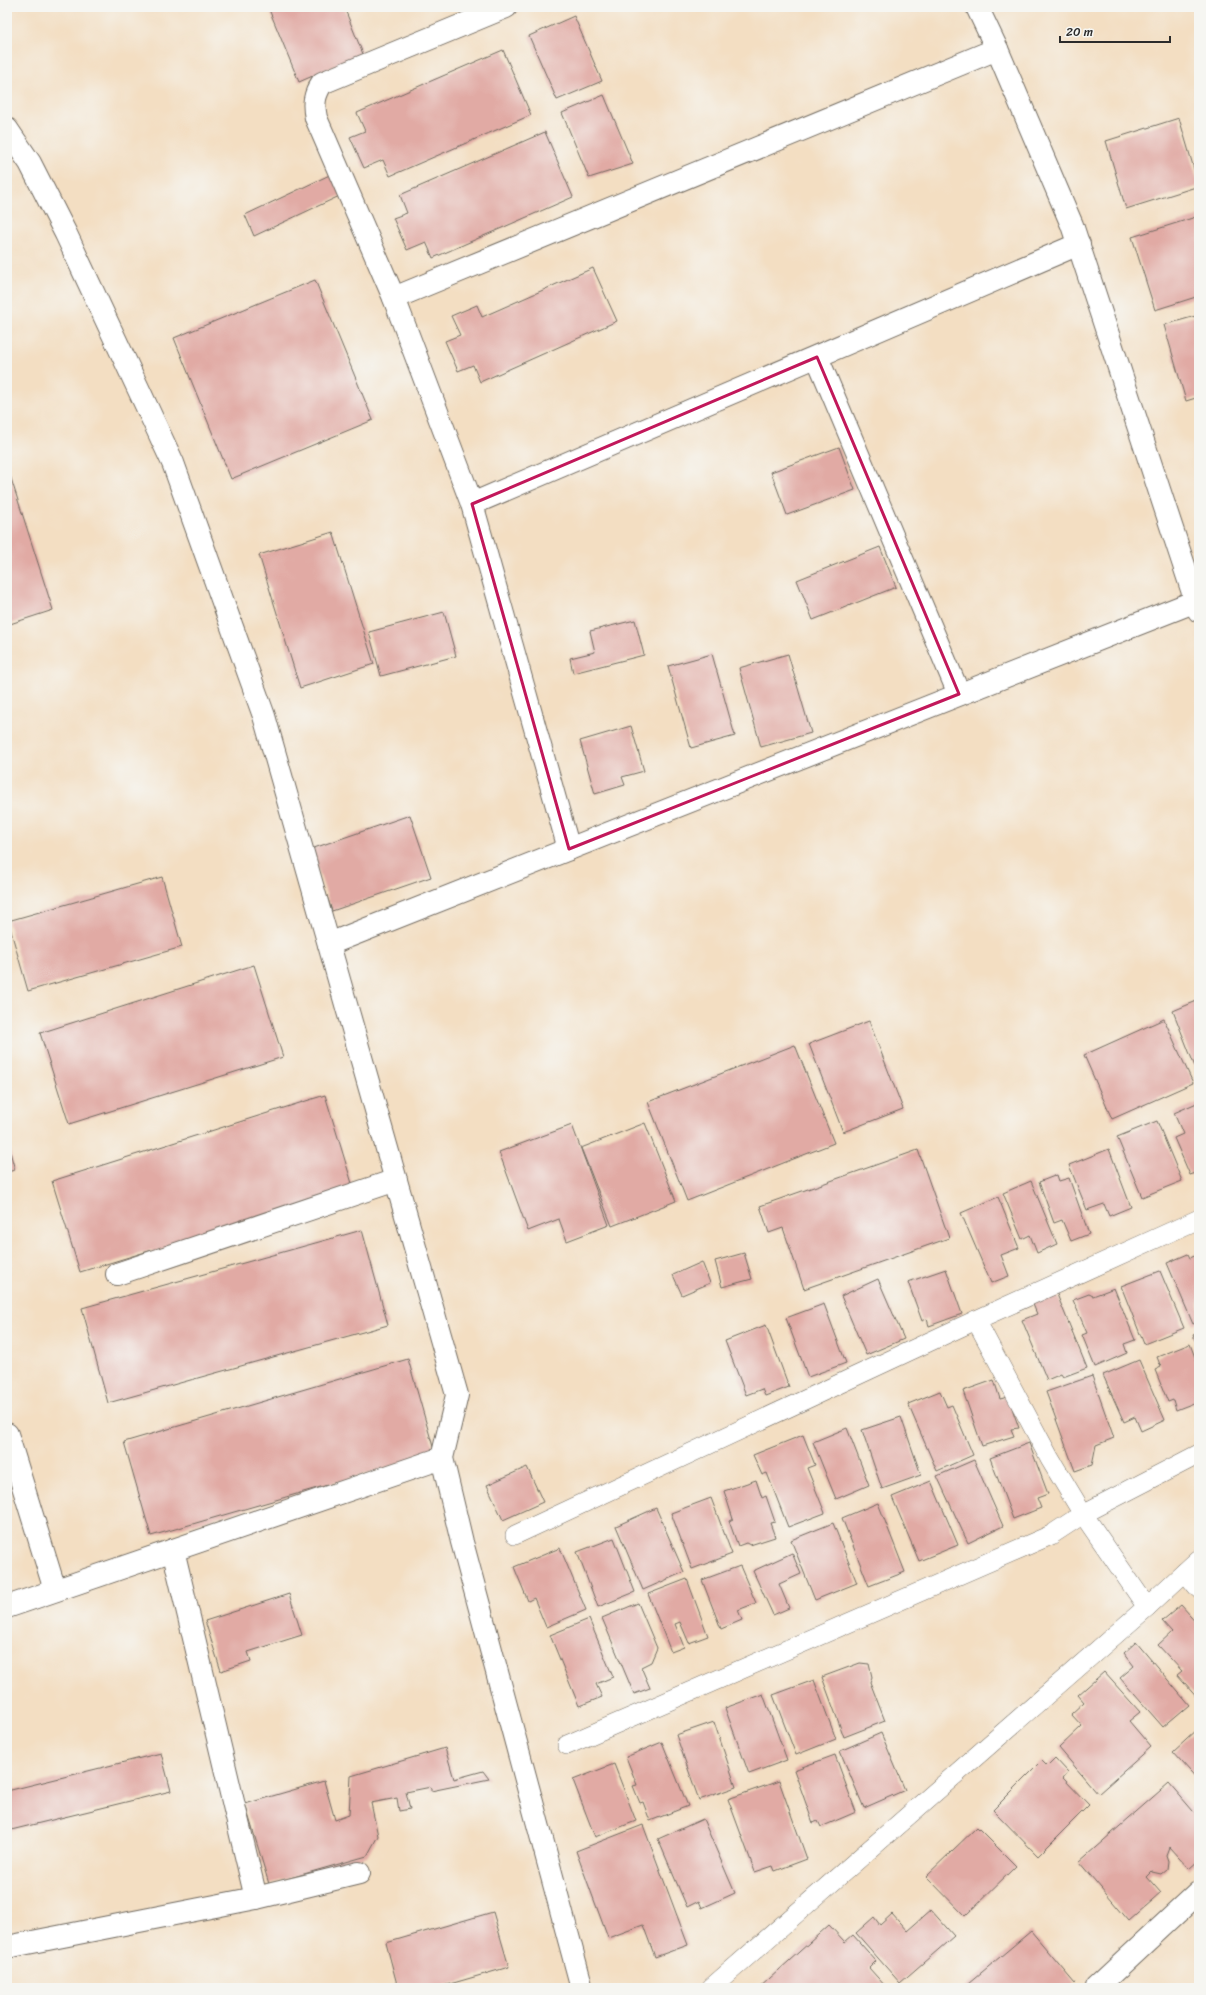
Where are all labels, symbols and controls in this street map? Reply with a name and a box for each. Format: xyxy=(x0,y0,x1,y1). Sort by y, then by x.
scale bar xyxy=(1060,18,1170,44)
text: 20 m xyxy=(1066,21,1093,43)

